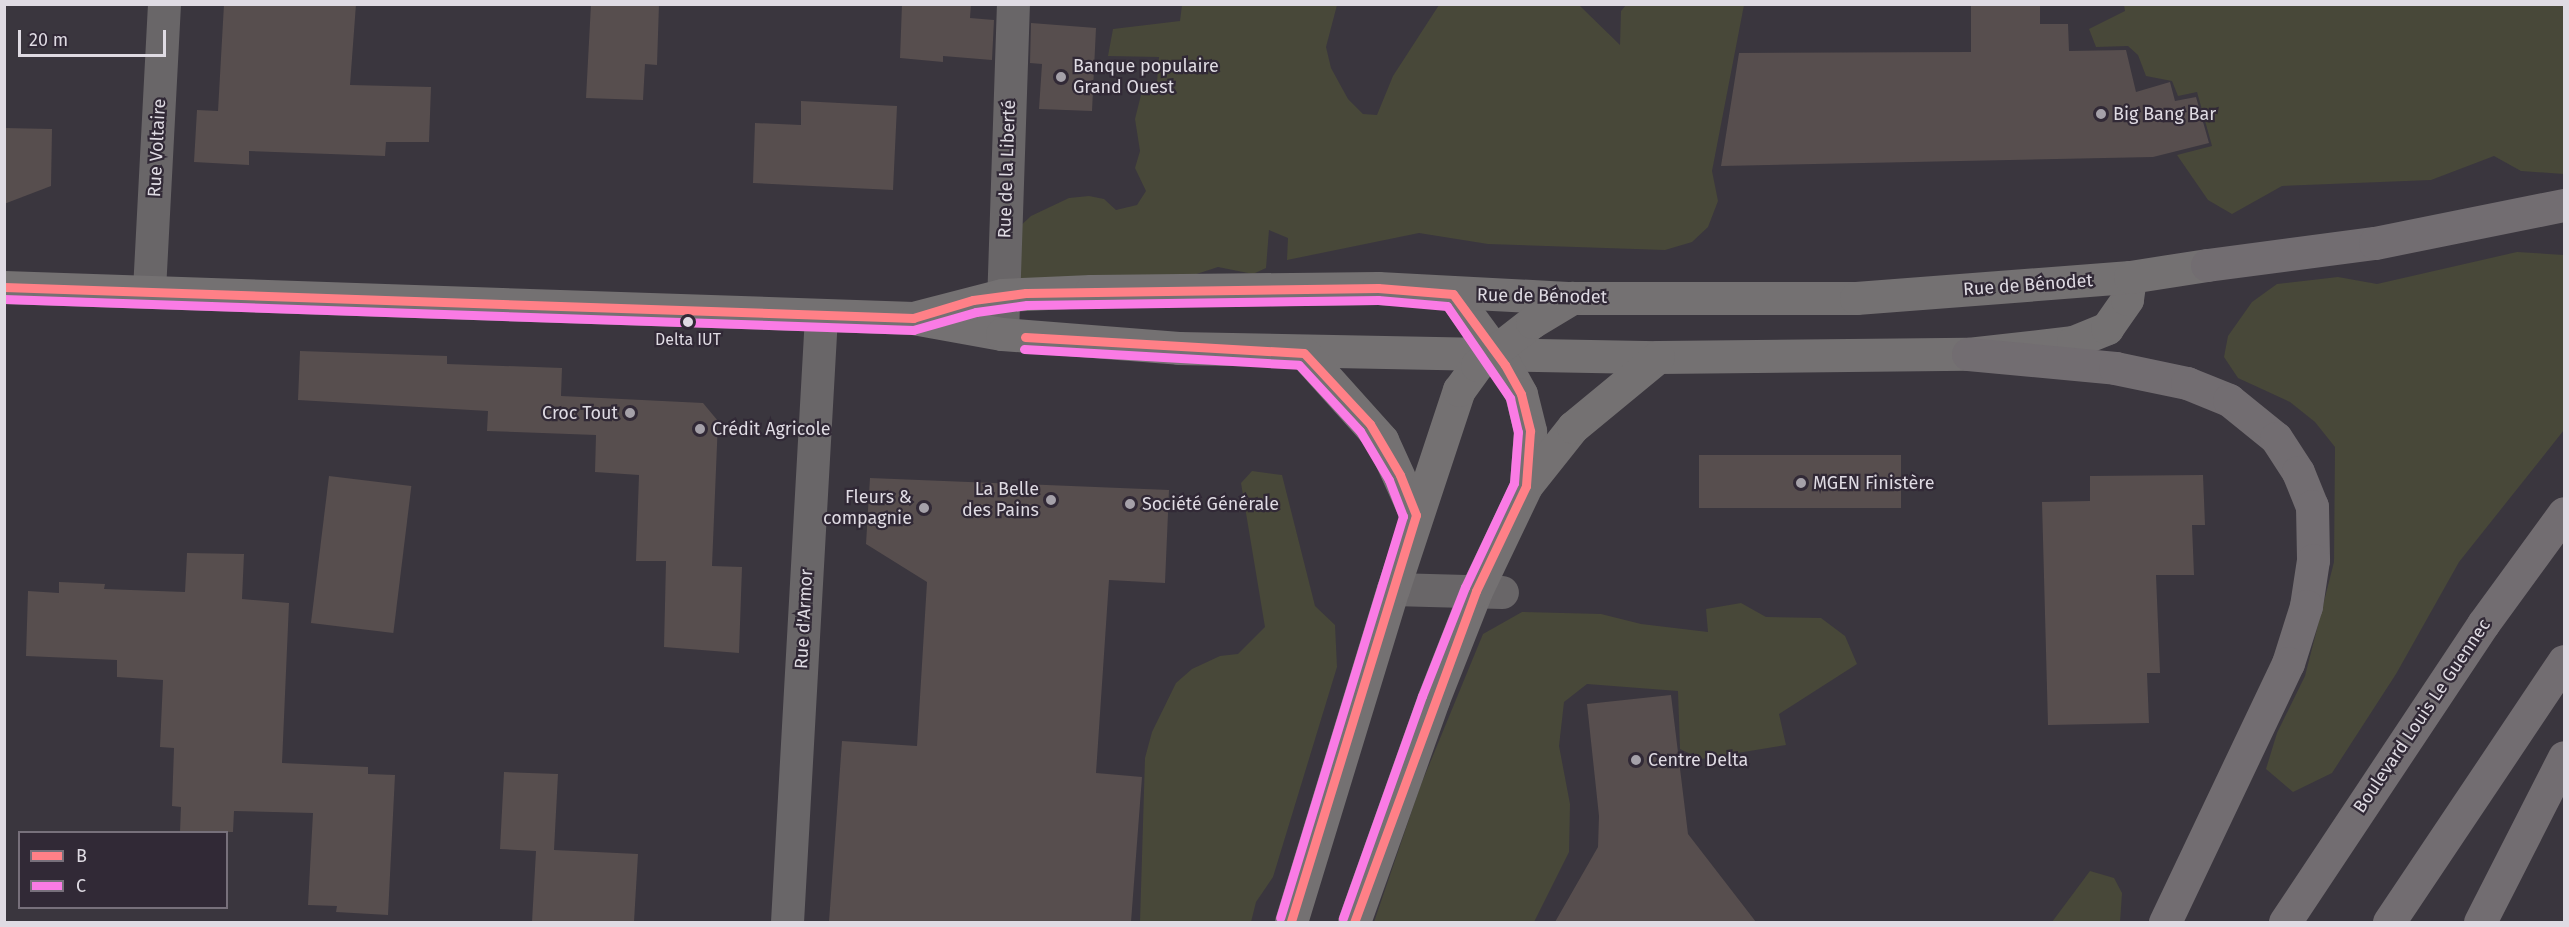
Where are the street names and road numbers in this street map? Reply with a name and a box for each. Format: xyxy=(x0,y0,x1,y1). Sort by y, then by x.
street label: Rue Voltaire xyxy=(144,98,170,198)
street label: Rue de la Liberté xyxy=(994,99,1020,239)
street label: Rue de Bénodet xyxy=(1962,270,2094,300)
street label: Rue de Bénodet xyxy=(1477,284,1607,308)
street label: Rue d'Armor xyxy=(791,568,817,670)
street label: Boulevard Louis Le Guennec xyxy=(2349,615,2495,817)

